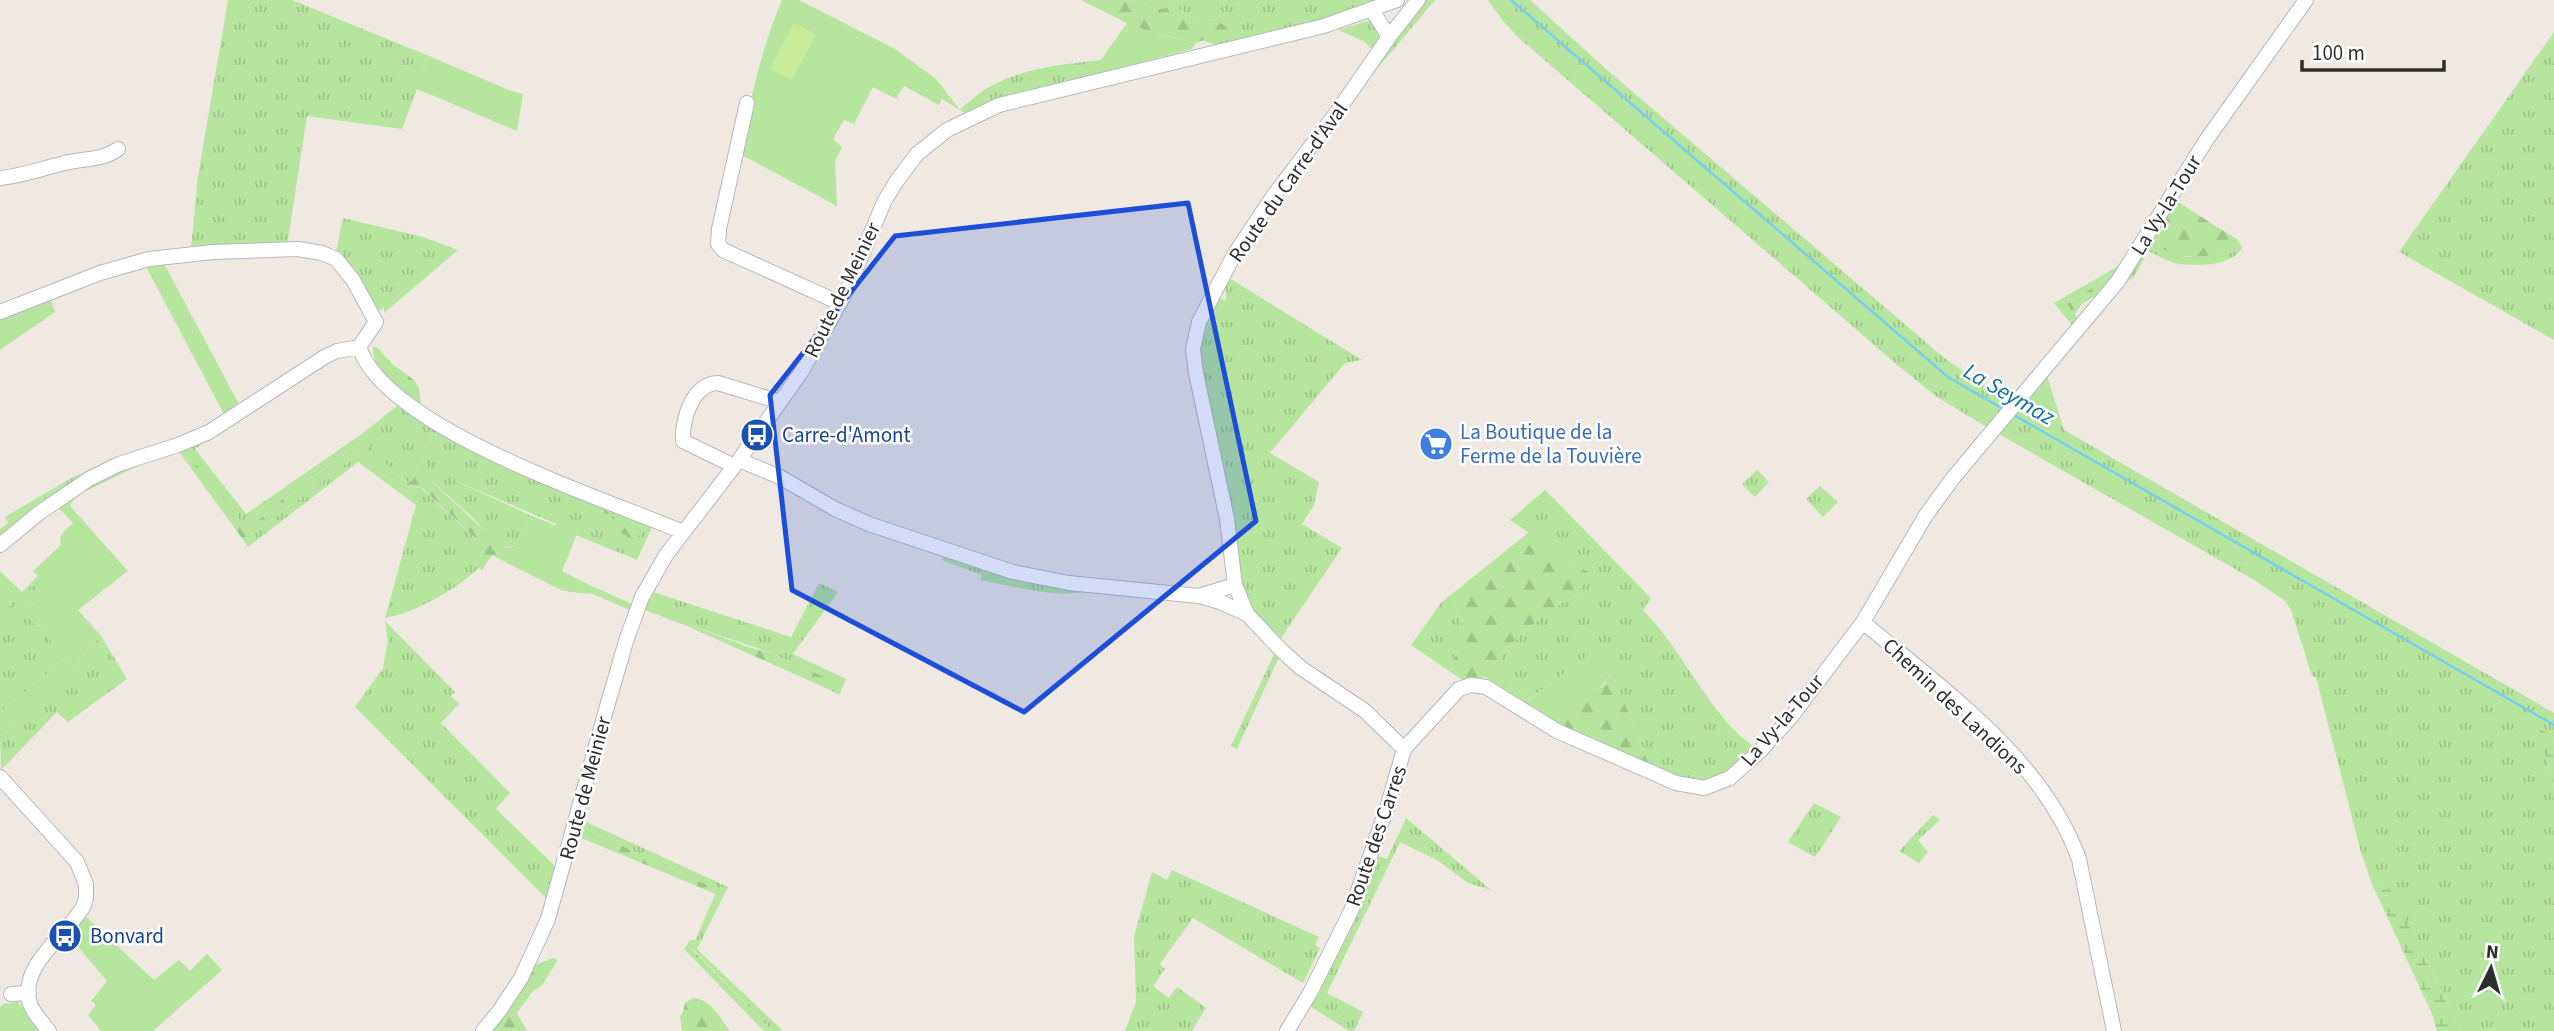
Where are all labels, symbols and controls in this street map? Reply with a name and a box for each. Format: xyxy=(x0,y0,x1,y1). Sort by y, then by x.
scale bar xyxy=(2302,28,2444,72)
text: 100 m xyxy=(2312,38,2365,68)
street label: Route du Carre-d'Aval xyxy=(1221,96,1355,268)
street label: La Vy-la-Tour xyxy=(2123,148,2209,261)
street label: Route de Meinier xyxy=(796,217,888,363)
water label: La Seymaz xyxy=(1957,355,2061,434)
bus stop icon: Carre-d'Amont xyxy=(738,416,776,454)
place label: La Boutique de la Ferme de la Touvière xyxy=(1460,417,1642,471)
place label: Carre-d'Amont xyxy=(782,420,911,450)
supermarket icon: La Boutique de la Ferme de la Touvière xyxy=(1417,425,1455,463)
street label: Chemin des Landions xyxy=(1876,631,2034,781)
street label: La Vy-la-Tour xyxy=(1733,667,1831,773)
street label: Route de Meinier xyxy=(551,712,619,863)
street label: Route des Carres xyxy=(1338,761,1414,910)
bus stop icon: Bonvard xyxy=(46,917,84,955)
place label: Bonvard xyxy=(90,921,164,951)
north arrow xyxy=(2456,933,2526,1003)
text: N xyxy=(2485,939,2500,967)

